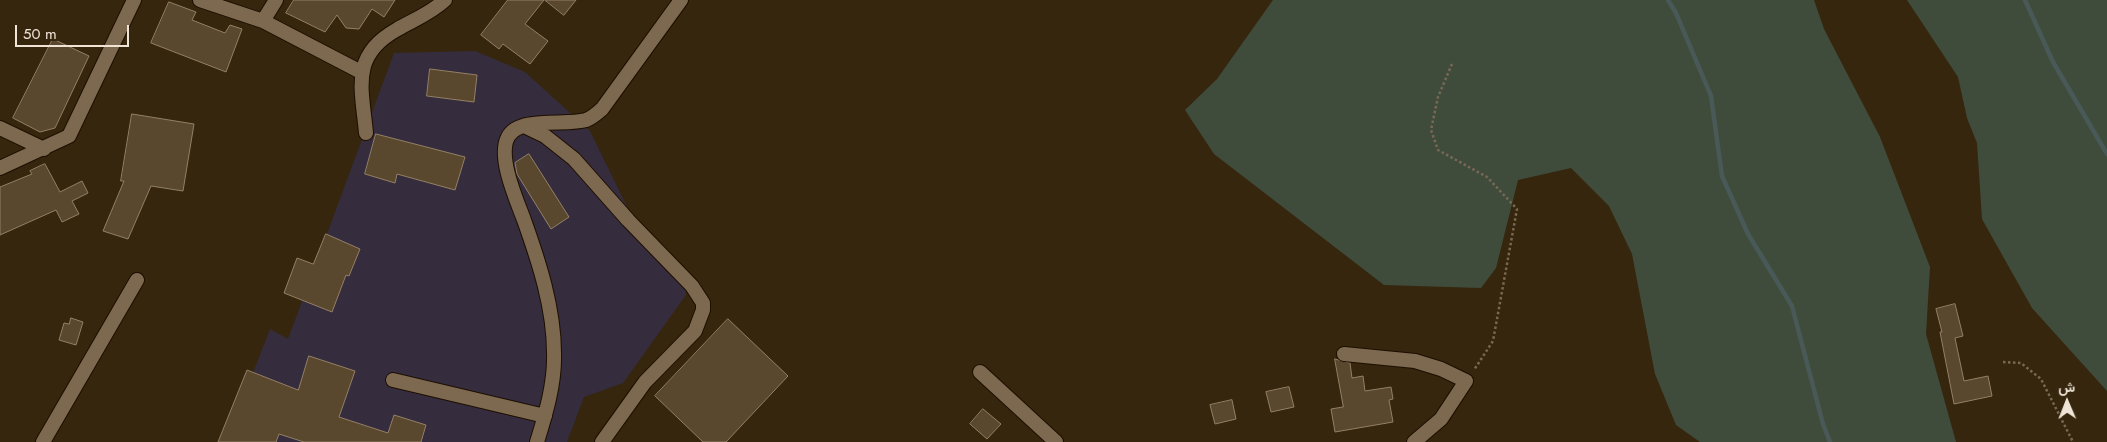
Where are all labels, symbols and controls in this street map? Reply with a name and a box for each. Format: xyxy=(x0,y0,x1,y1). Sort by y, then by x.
scale bar xyxy=(18,15,131,47)
text: 50 m xyxy=(23,23,57,45)
north arrow xyxy=(2042,377,2092,427)
text: ش xyxy=(2058,377,2075,397)

